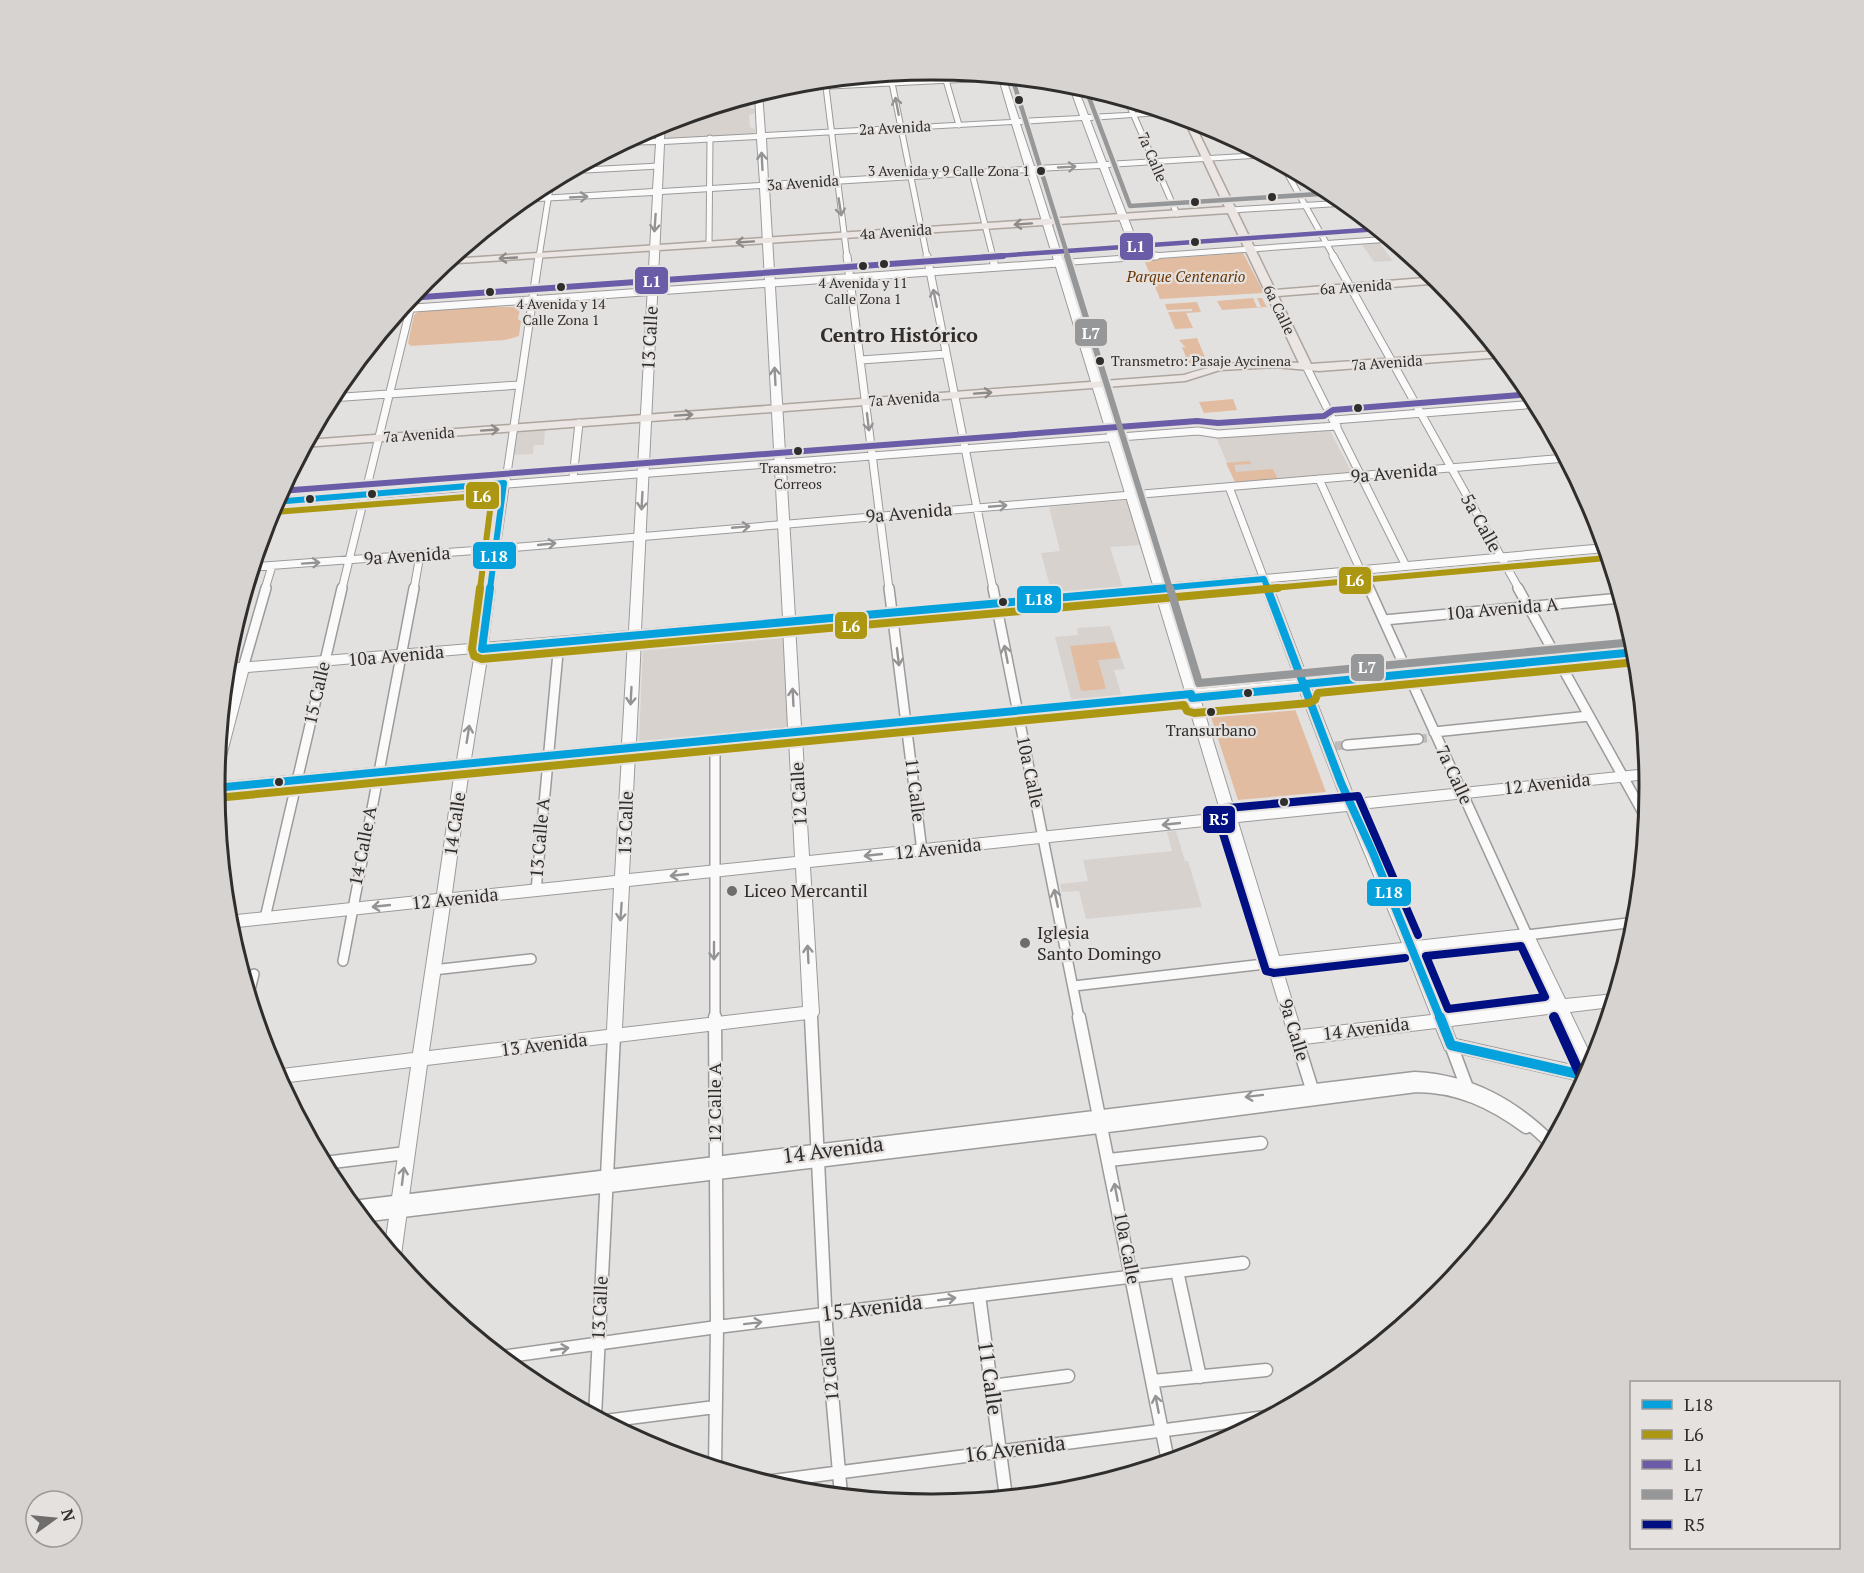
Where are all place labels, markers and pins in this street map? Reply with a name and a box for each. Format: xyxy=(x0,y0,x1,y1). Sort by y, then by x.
unlabelled marker xyxy=(1013,94,1025,106)
place label: 3 Avenida y 9 Calle Zona 1 xyxy=(868,161,1030,180)
marker: 3 Avenida y 9 Calle Zona 1 xyxy=(1035,165,1047,177)
unlabelled marker xyxy=(1266,191,1278,203)
unlabelled marker xyxy=(1189,196,1201,208)
unlabelled marker xyxy=(1189,236,1201,248)
unlabelled marker xyxy=(878,258,890,270)
marker: 4 Avenida y 11 Calle Zona 1 xyxy=(857,260,869,272)
place label: 4 Avenida y 11 Calle Zona 1 xyxy=(818,273,908,308)
marker: 4 Avenida y 14 Calle Zona 1 xyxy=(555,281,567,293)
unlabelled marker xyxy=(484,286,496,298)
place label: 4 Avenida y 14 Calle Zona 1 xyxy=(516,294,606,329)
place label: Transmetro: Pasaje Aycinena xyxy=(1111,351,1291,370)
marker: Transmetro: Pasaje Aycinena xyxy=(1094,355,1106,367)
unlabelled marker xyxy=(1352,402,1364,414)
marker: Transmetro: Correos xyxy=(792,445,804,457)
place label: Transmetro: Correos xyxy=(759,458,837,493)
unlabelled marker xyxy=(366,488,378,500)
unlabelled marker xyxy=(304,493,316,505)
unlabelled marker xyxy=(997,596,1009,608)
unlabelled marker xyxy=(1242,687,1254,699)
marker: Transurbano xyxy=(1205,706,1217,718)
place label: Transurbano xyxy=(1166,719,1256,741)
unlabelled marker xyxy=(273,776,285,788)
unlabelled marker xyxy=(1278,796,1290,808)
place label: Liceo Mercantil xyxy=(744,878,868,902)
marker: Liceo Mercantil xyxy=(725,884,739,898)
place label: Iglesia Santo Domingo xyxy=(1037,920,1161,965)
marker: Iglesia Santo Domingo xyxy=(1018,936,1032,950)

